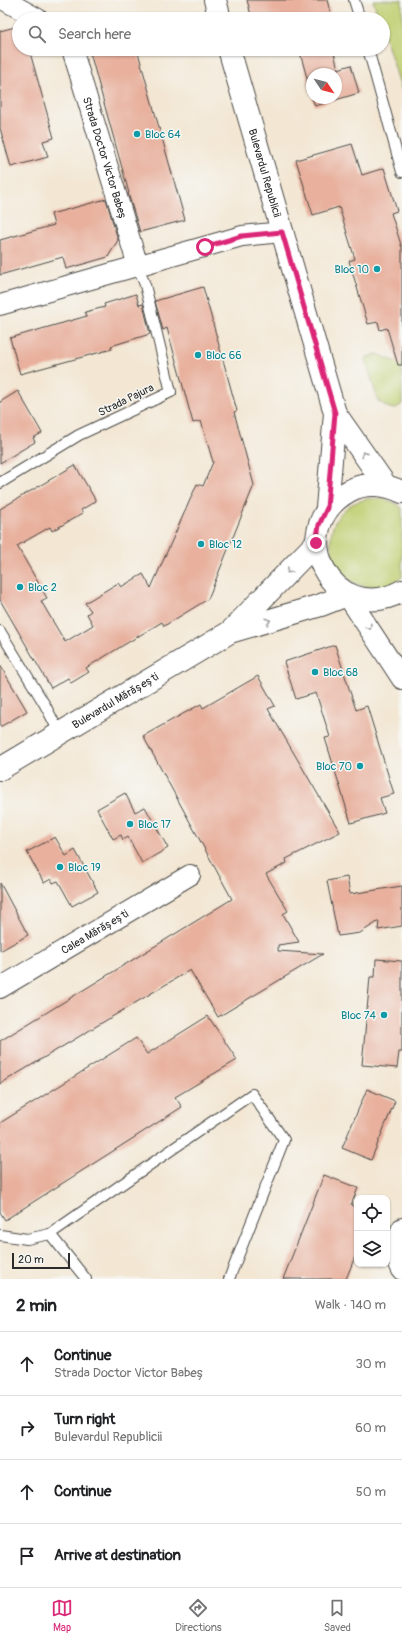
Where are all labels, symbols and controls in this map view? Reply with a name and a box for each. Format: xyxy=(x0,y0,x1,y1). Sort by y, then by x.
search box xyxy=(12,12,390,56)
icon: search xyxy=(26,23,48,45)
text: Search here xyxy=(58,25,131,44)
north arrow xyxy=(306,68,342,104)
street label: Strada Doctor Victor Babeș xyxy=(80,95,130,221)
street label: Bulevardul Republicii xyxy=(246,127,284,219)
place label: Bloc 64 xyxy=(145,128,181,141)
marker: Bloc 64 xyxy=(132,129,142,139)
route start xyxy=(196,238,214,256)
place label: Bloc 10 xyxy=(334,263,369,276)
marker: Bloc 10 xyxy=(372,264,382,274)
place label: Bloc 66 xyxy=(206,349,242,362)
marker: Bloc 66 xyxy=(193,350,203,360)
street label: Strada Pajura xyxy=(96,381,156,419)
one-way arrow xyxy=(361,451,369,458)
route end xyxy=(307,534,325,552)
place label: Bloc 12 xyxy=(209,538,242,551)
marker: Bloc 12 xyxy=(196,539,206,549)
one-way arrow xyxy=(286,566,294,574)
place label: Bloc 2 xyxy=(28,581,57,594)
marker: Bloc 2 xyxy=(15,582,25,592)
one-way arrow xyxy=(264,617,271,626)
one-way arrow xyxy=(364,623,371,630)
place label: Bloc 68 xyxy=(323,666,358,679)
marker: Bloc 68 xyxy=(310,667,320,677)
street label: Bulevardul Mărășești xyxy=(70,670,161,731)
place label: Bloc 70 xyxy=(316,760,352,773)
marker: Bloc 70 xyxy=(355,761,365,771)
place label: Bloc 17 xyxy=(138,818,171,831)
marker: Bloc 17 xyxy=(125,819,135,829)
place label: Bloc 19 xyxy=(68,861,101,874)
marker: Bloc 19 xyxy=(55,862,65,872)
street label: Calea Mărășești xyxy=(59,907,130,957)
place label: Bloc 74 xyxy=(341,1009,377,1022)
marker: Bloc 74 xyxy=(379,1010,389,1020)
map controls xyxy=(354,1195,390,1267)
button: locate xyxy=(354,1195,390,1231)
button: layers xyxy=(354,1231,390,1267)
scale bar xyxy=(12,1251,70,1270)
text: 20 m xyxy=(18,1253,44,1266)
text: 2 min xyxy=(16,1295,57,1316)
text: Walk · 140 m xyxy=(315,1297,386,1313)
text: Continue xyxy=(54,1346,112,1365)
icon: ahead xyxy=(16,1353,38,1375)
text: 30 m xyxy=(356,1356,386,1372)
text: Strada Doctor Victor Babeș xyxy=(54,1365,205,1381)
text: Turn right xyxy=(54,1410,115,1429)
icon: right xyxy=(16,1417,38,1439)
text: 60 m xyxy=(355,1420,386,1436)
text: Bulevardul Republicii xyxy=(54,1429,162,1445)
icon: ahead xyxy=(16,1481,38,1503)
text: Continue xyxy=(54,1482,112,1501)
text: 50 m xyxy=(356,1484,386,1500)
icon: arrive xyxy=(16,1545,38,1567)
text: Arrive at destination xyxy=(54,1546,181,1565)
tab: Map xyxy=(51,1597,73,1634)
tab: Directions xyxy=(175,1597,222,1634)
tab: Saved xyxy=(324,1597,351,1634)

